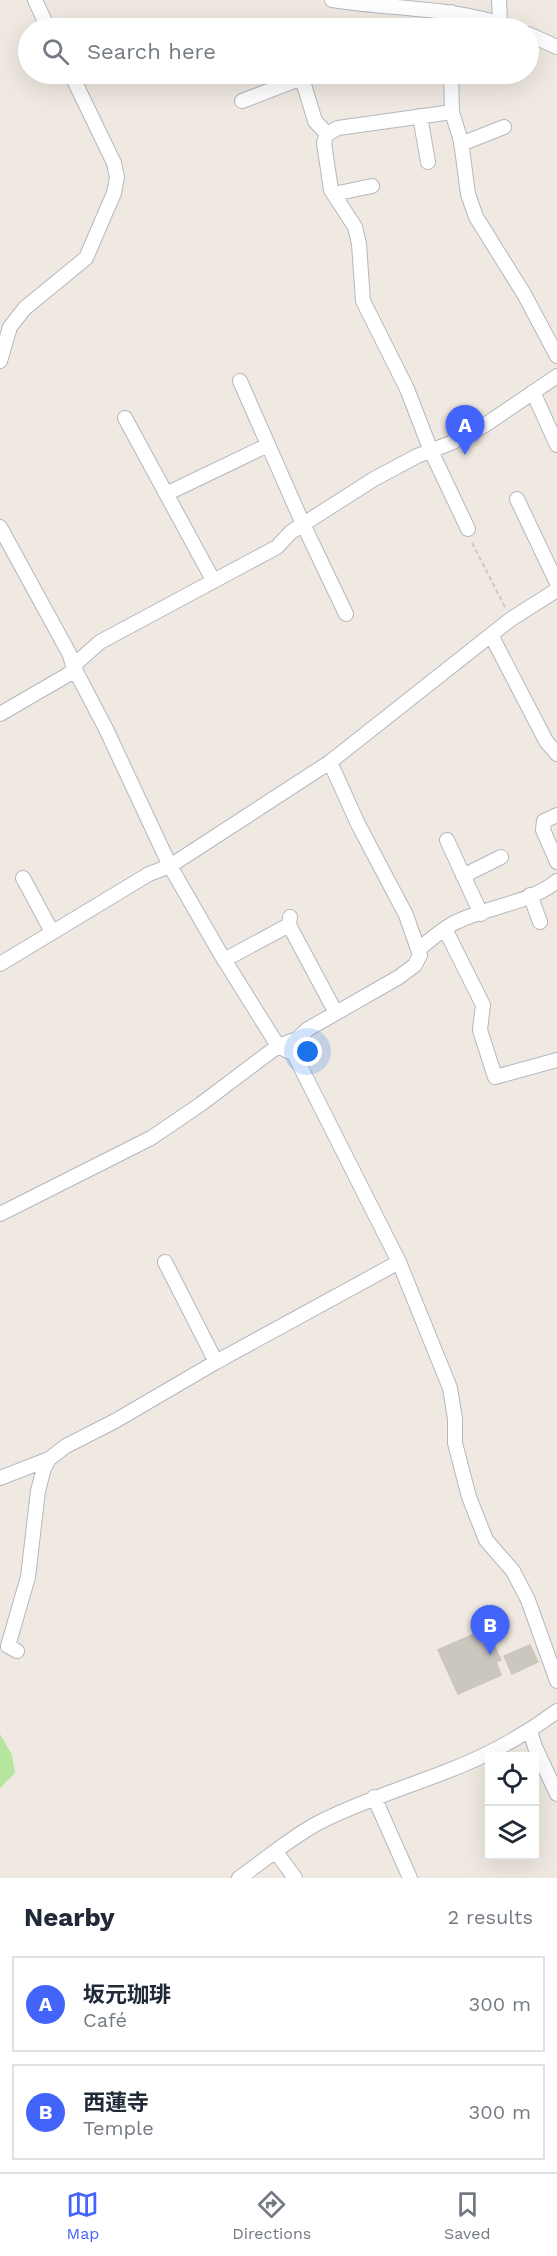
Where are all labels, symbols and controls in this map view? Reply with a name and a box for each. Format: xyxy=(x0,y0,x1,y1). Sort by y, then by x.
search box xyxy=(18,18,539,84)
icon: search xyxy=(39,35,72,68)
text: Search here xyxy=(87,39,216,64)
pin: A xyxy=(446,406,484,455)
your location xyxy=(293,1037,322,1066)
pin: B xyxy=(470,1606,510,1655)
map controls xyxy=(485,1752,539,1860)
button: locate xyxy=(485,1752,539,1806)
button: layers xyxy=(485,1806,539,1860)
text: Nearby xyxy=(24,1902,115,1932)
text: 2 results xyxy=(448,1905,533,1929)
text: 坂元珈琲 xyxy=(83,1982,171,2007)
text: A xyxy=(39,1992,52,2016)
text: 300 m xyxy=(469,1992,531,2016)
text: Café xyxy=(83,2008,127,2032)
text: 西蓮寺 xyxy=(83,2090,149,2115)
text: B xyxy=(39,2100,52,2124)
text: 300 m xyxy=(469,2100,531,2124)
text: Temple xyxy=(83,2116,154,2140)
tab: Map xyxy=(66,2188,99,2243)
tab: Directions xyxy=(232,2188,311,2243)
tab: Saved xyxy=(444,2188,491,2243)

